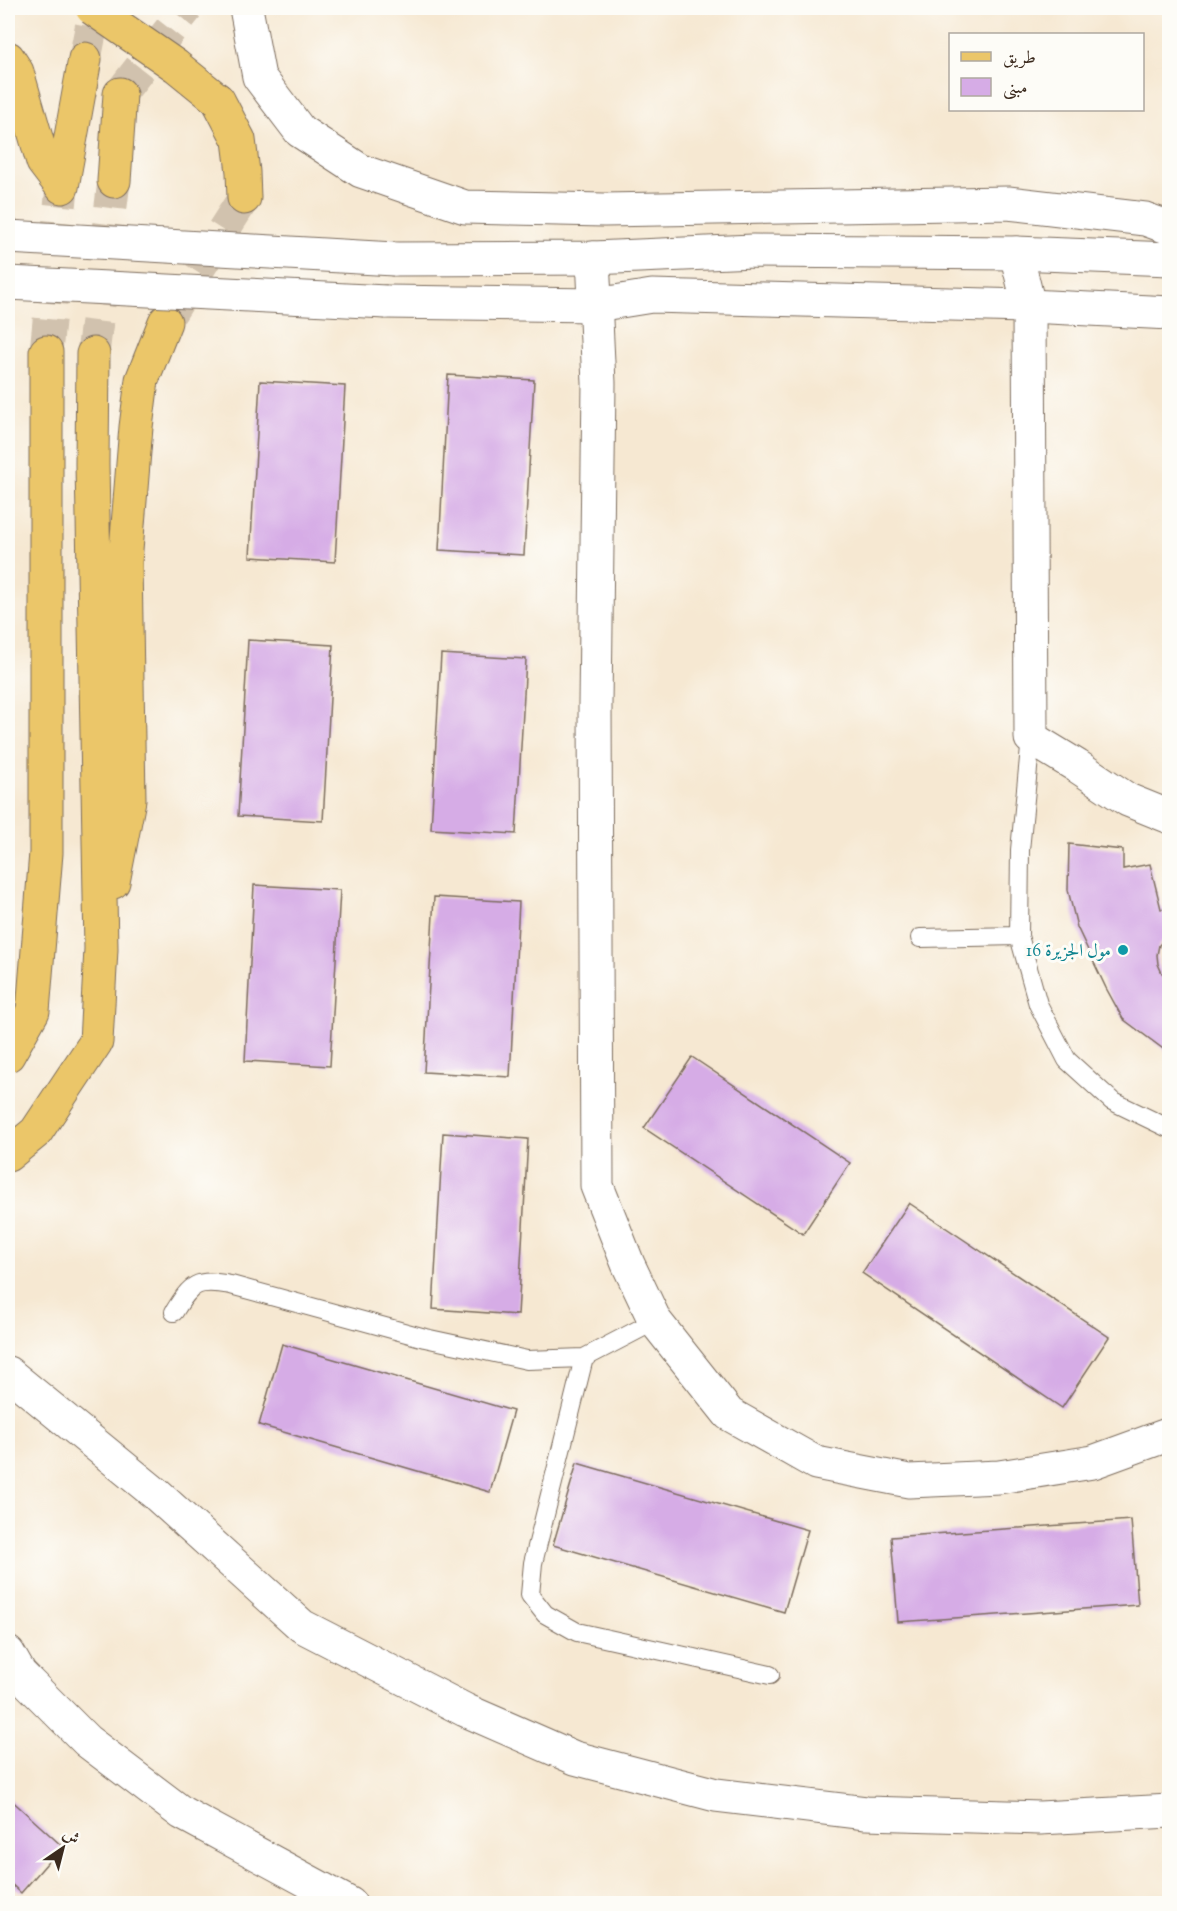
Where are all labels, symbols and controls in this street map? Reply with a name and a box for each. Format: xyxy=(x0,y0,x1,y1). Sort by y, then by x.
legend xyxy=(949,33,1144,111)
text: طريق xyxy=(1003,46,1036,72)
text: مبنى xyxy=(1003,76,1028,102)
place label: مول الجزيرة 16 xyxy=(1026,939,1111,965)
marker: مول الجزيرة 16 xyxy=(1116,943,1130,957)
north arrow xyxy=(33,1818,93,1878)
text: ش xyxy=(57,1824,83,1852)

